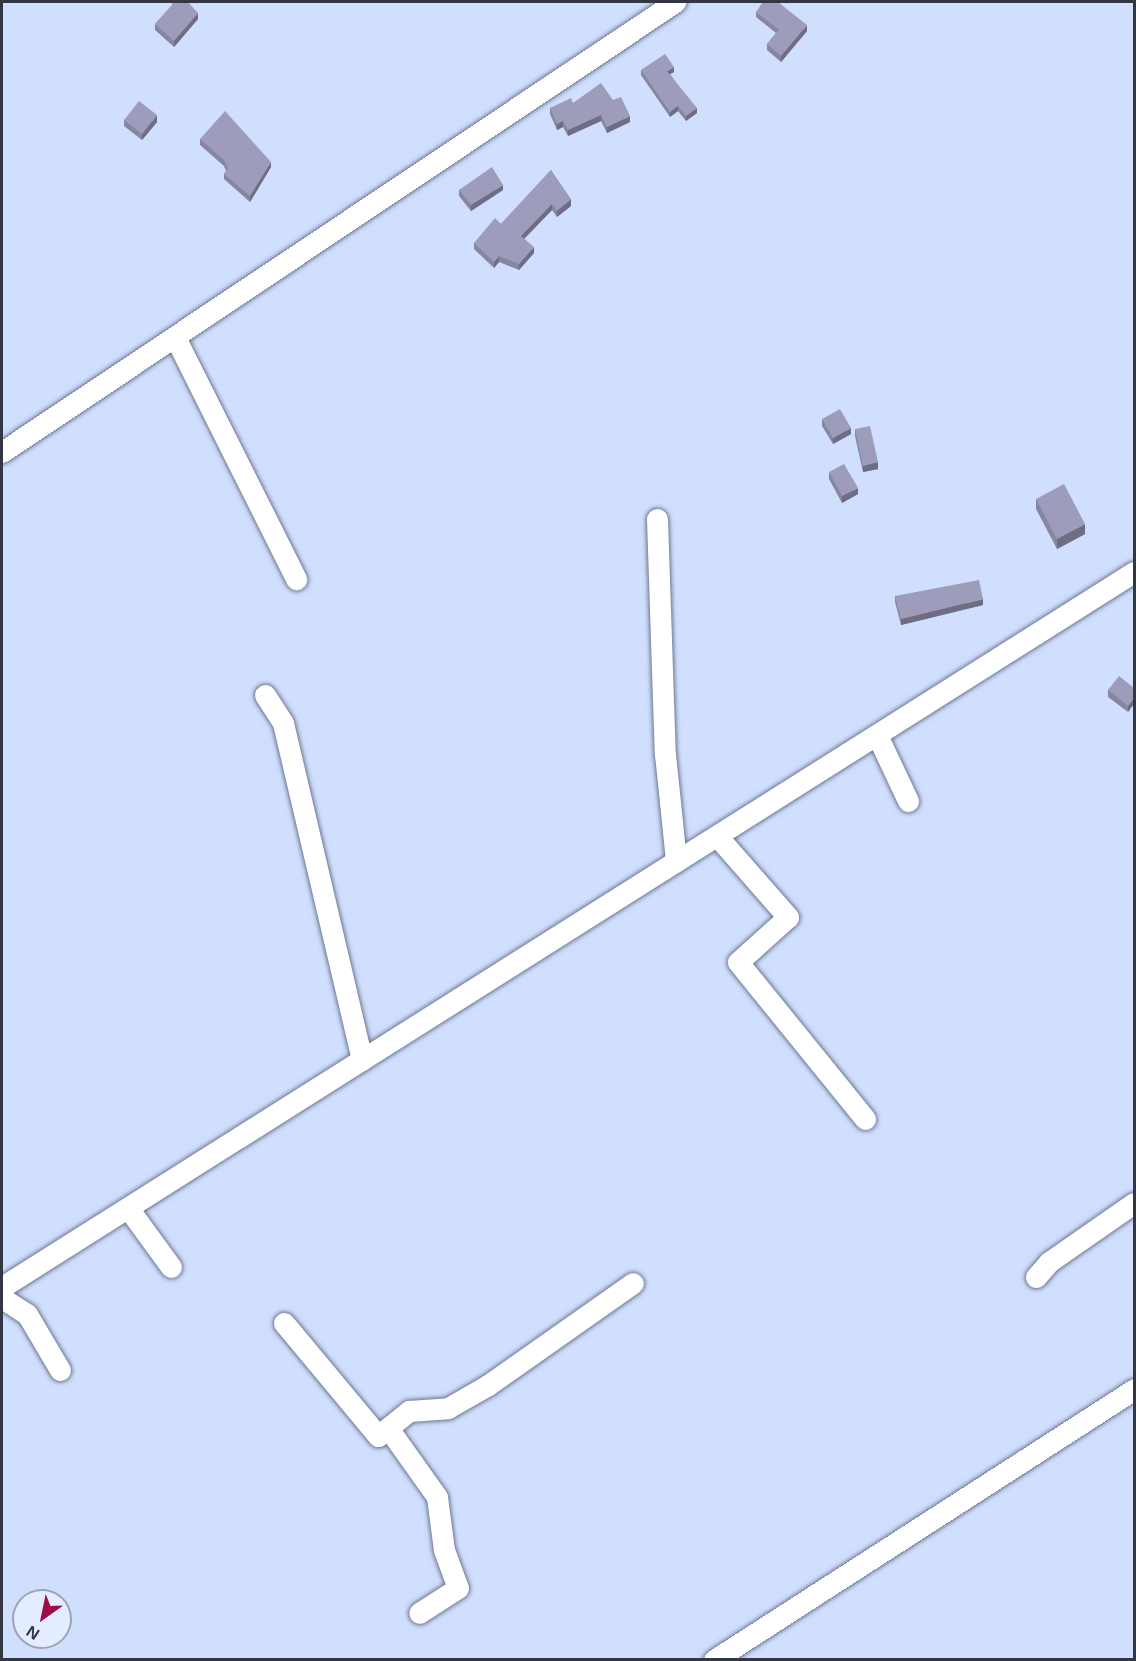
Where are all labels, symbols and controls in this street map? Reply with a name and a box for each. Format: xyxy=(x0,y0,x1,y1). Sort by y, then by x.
north arrow xyxy=(12,1589,72,1649)
text: N xyxy=(24,1623,42,1643)

